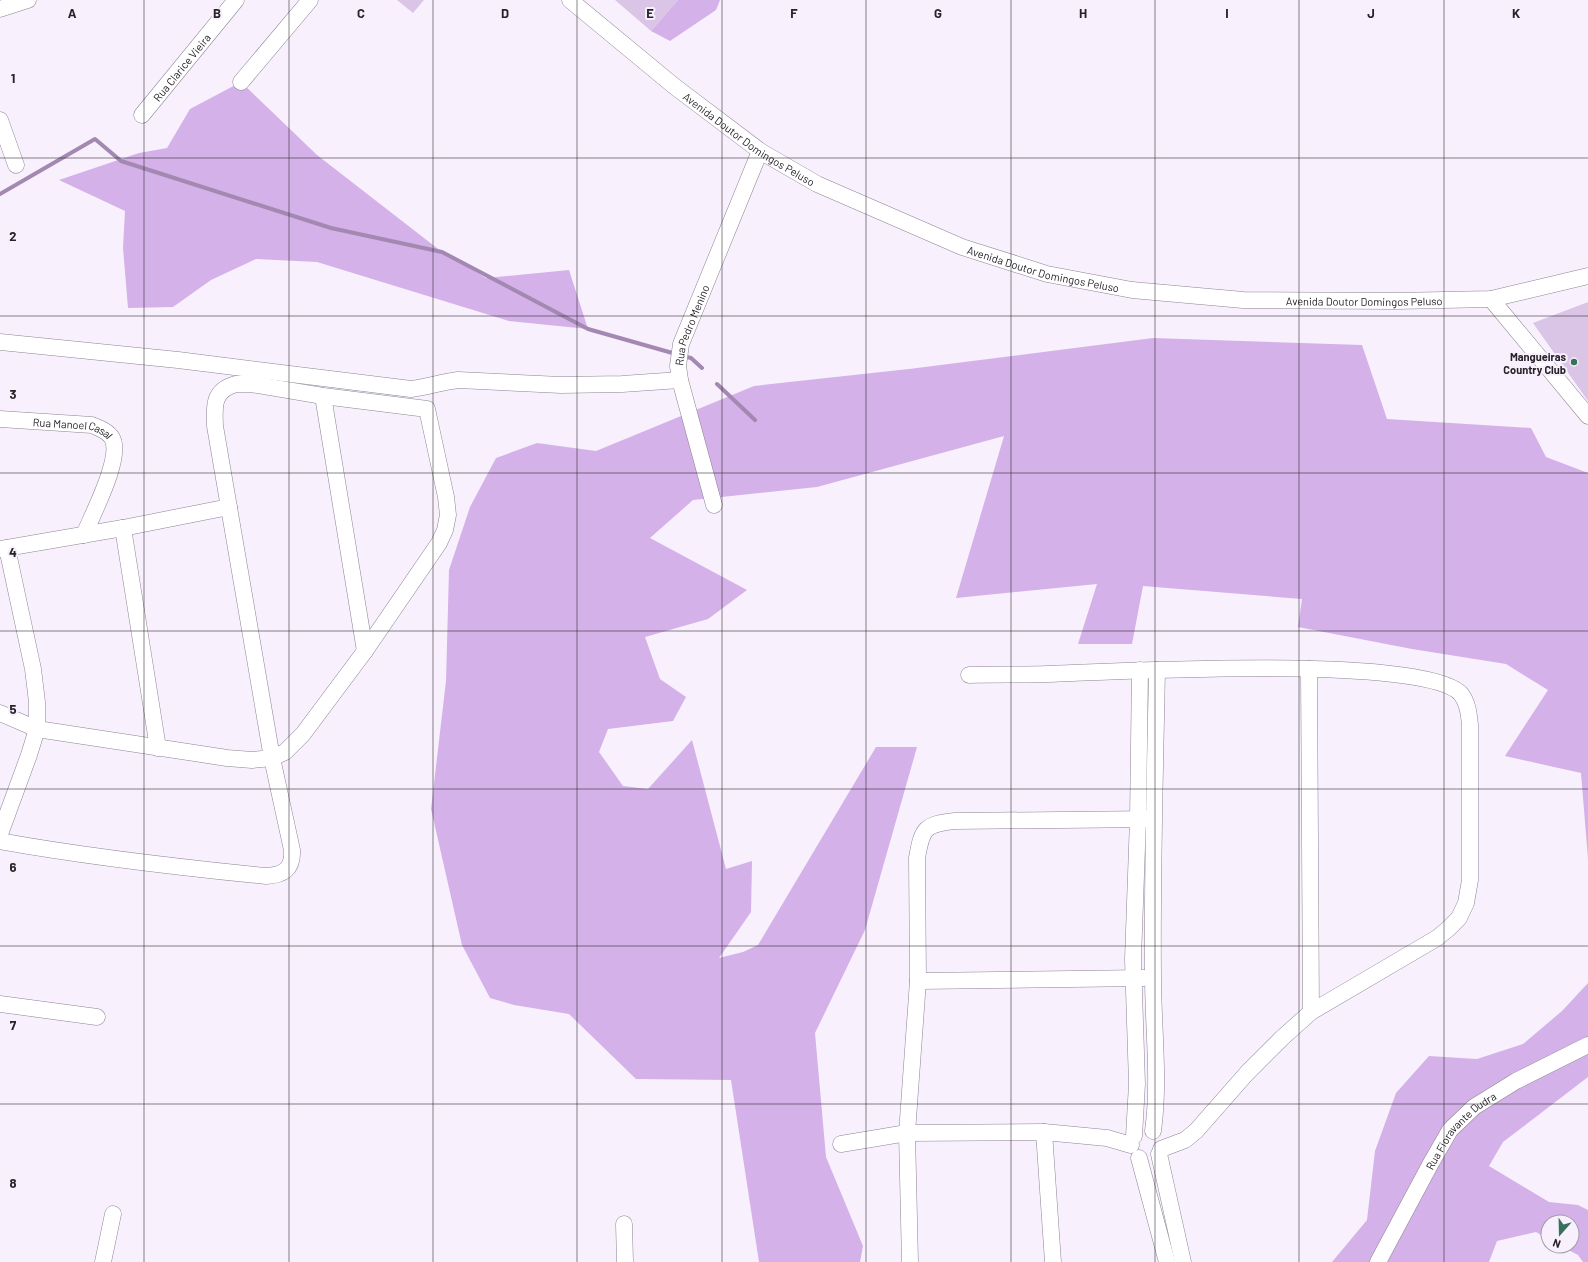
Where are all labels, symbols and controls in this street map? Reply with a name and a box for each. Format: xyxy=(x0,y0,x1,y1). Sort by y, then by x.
text: A xyxy=(68,5,77,21)
text: B xyxy=(213,5,221,21)
text: C xyxy=(357,5,365,21)
text: D xyxy=(501,5,509,21)
text: E xyxy=(646,5,654,21)
text: F xyxy=(790,5,798,21)
text: G xyxy=(934,5,942,21)
text: H xyxy=(1079,5,1087,21)
text: I xyxy=(1225,5,1229,21)
text: J xyxy=(1367,5,1375,21)
text: K xyxy=(1512,5,1520,21)
street label: Rua Clarice Vieira xyxy=(150,31,213,103)
text: 1 xyxy=(11,70,15,86)
street label: Avenida Doutor Domingos Peluso xyxy=(681,89,817,188)
text: 2 xyxy=(9,228,17,244)
street label: Avenida Doutor Domingos Peluso xyxy=(966,243,1120,294)
street label: Rua Pedro Menino xyxy=(672,283,711,366)
street label: Avenida Doutor Domingos Peluso xyxy=(1286,294,1443,308)
place label: Mangueiras Country Club xyxy=(1503,350,1566,376)
marker: Mangueiras Country Club xyxy=(1569,357,1579,367)
text: 3 xyxy=(9,386,17,402)
street label: Rua Manoel Casal xyxy=(32,415,116,441)
text: 4 xyxy=(9,544,17,560)
text: 5 xyxy=(9,701,17,717)
text: 6 xyxy=(10,859,17,875)
text: 7 xyxy=(10,1017,17,1033)
street label: Rua Fioravante Dudra xyxy=(1422,1089,1498,1172)
text: 8 xyxy=(9,1175,17,1191)
north arrow xyxy=(1540,1214,1580,1254)
text: N xyxy=(1551,1237,1562,1251)

